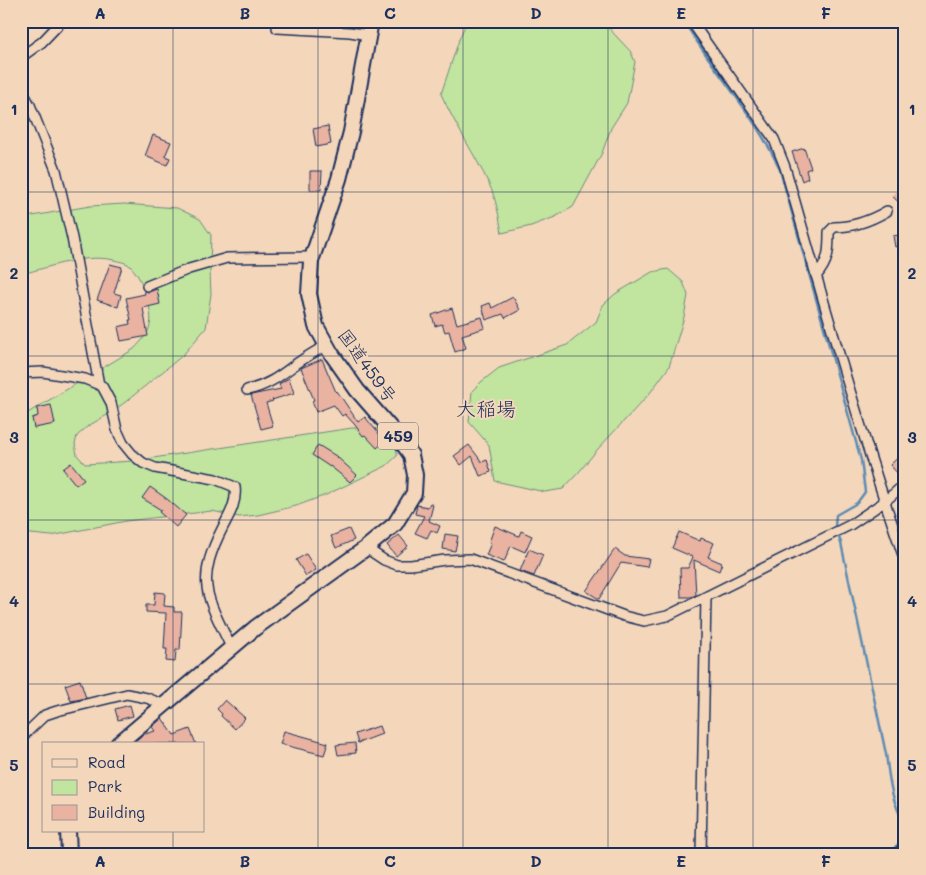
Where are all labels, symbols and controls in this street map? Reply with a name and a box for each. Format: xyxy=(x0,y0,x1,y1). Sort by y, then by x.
text: A xyxy=(94,2,106,23)
text: B xyxy=(240,2,250,23)
text: C xyxy=(384,2,396,23)
text: D xyxy=(530,2,542,23)
text: E xyxy=(676,2,686,23)
text: F xyxy=(821,2,831,23)
text: 1 xyxy=(10,98,18,119)
text: 1 xyxy=(908,98,916,119)
text: 2 xyxy=(10,262,19,283)
text: 2 xyxy=(908,262,917,283)
street label: 国道459号 xyxy=(333,324,403,407)
district label: 大稲場 xyxy=(456,395,516,421)
road number: 459 xyxy=(378,422,418,450)
text: 3 xyxy=(9,426,19,447)
text: 3 xyxy=(907,426,917,447)
text: 4 xyxy=(9,590,19,611)
text: 4 xyxy=(907,590,917,611)
legend xyxy=(42,742,205,832)
text: Road xyxy=(88,752,125,772)
text: 5 xyxy=(9,754,19,775)
text: 5 xyxy=(907,754,917,775)
text: Park xyxy=(88,776,122,796)
text: Building xyxy=(88,802,145,822)
text: A xyxy=(94,850,106,871)
text: B xyxy=(240,850,250,871)
text: C xyxy=(384,850,396,871)
text: D xyxy=(530,850,542,871)
text: E xyxy=(676,850,686,871)
text: F xyxy=(821,850,831,871)

